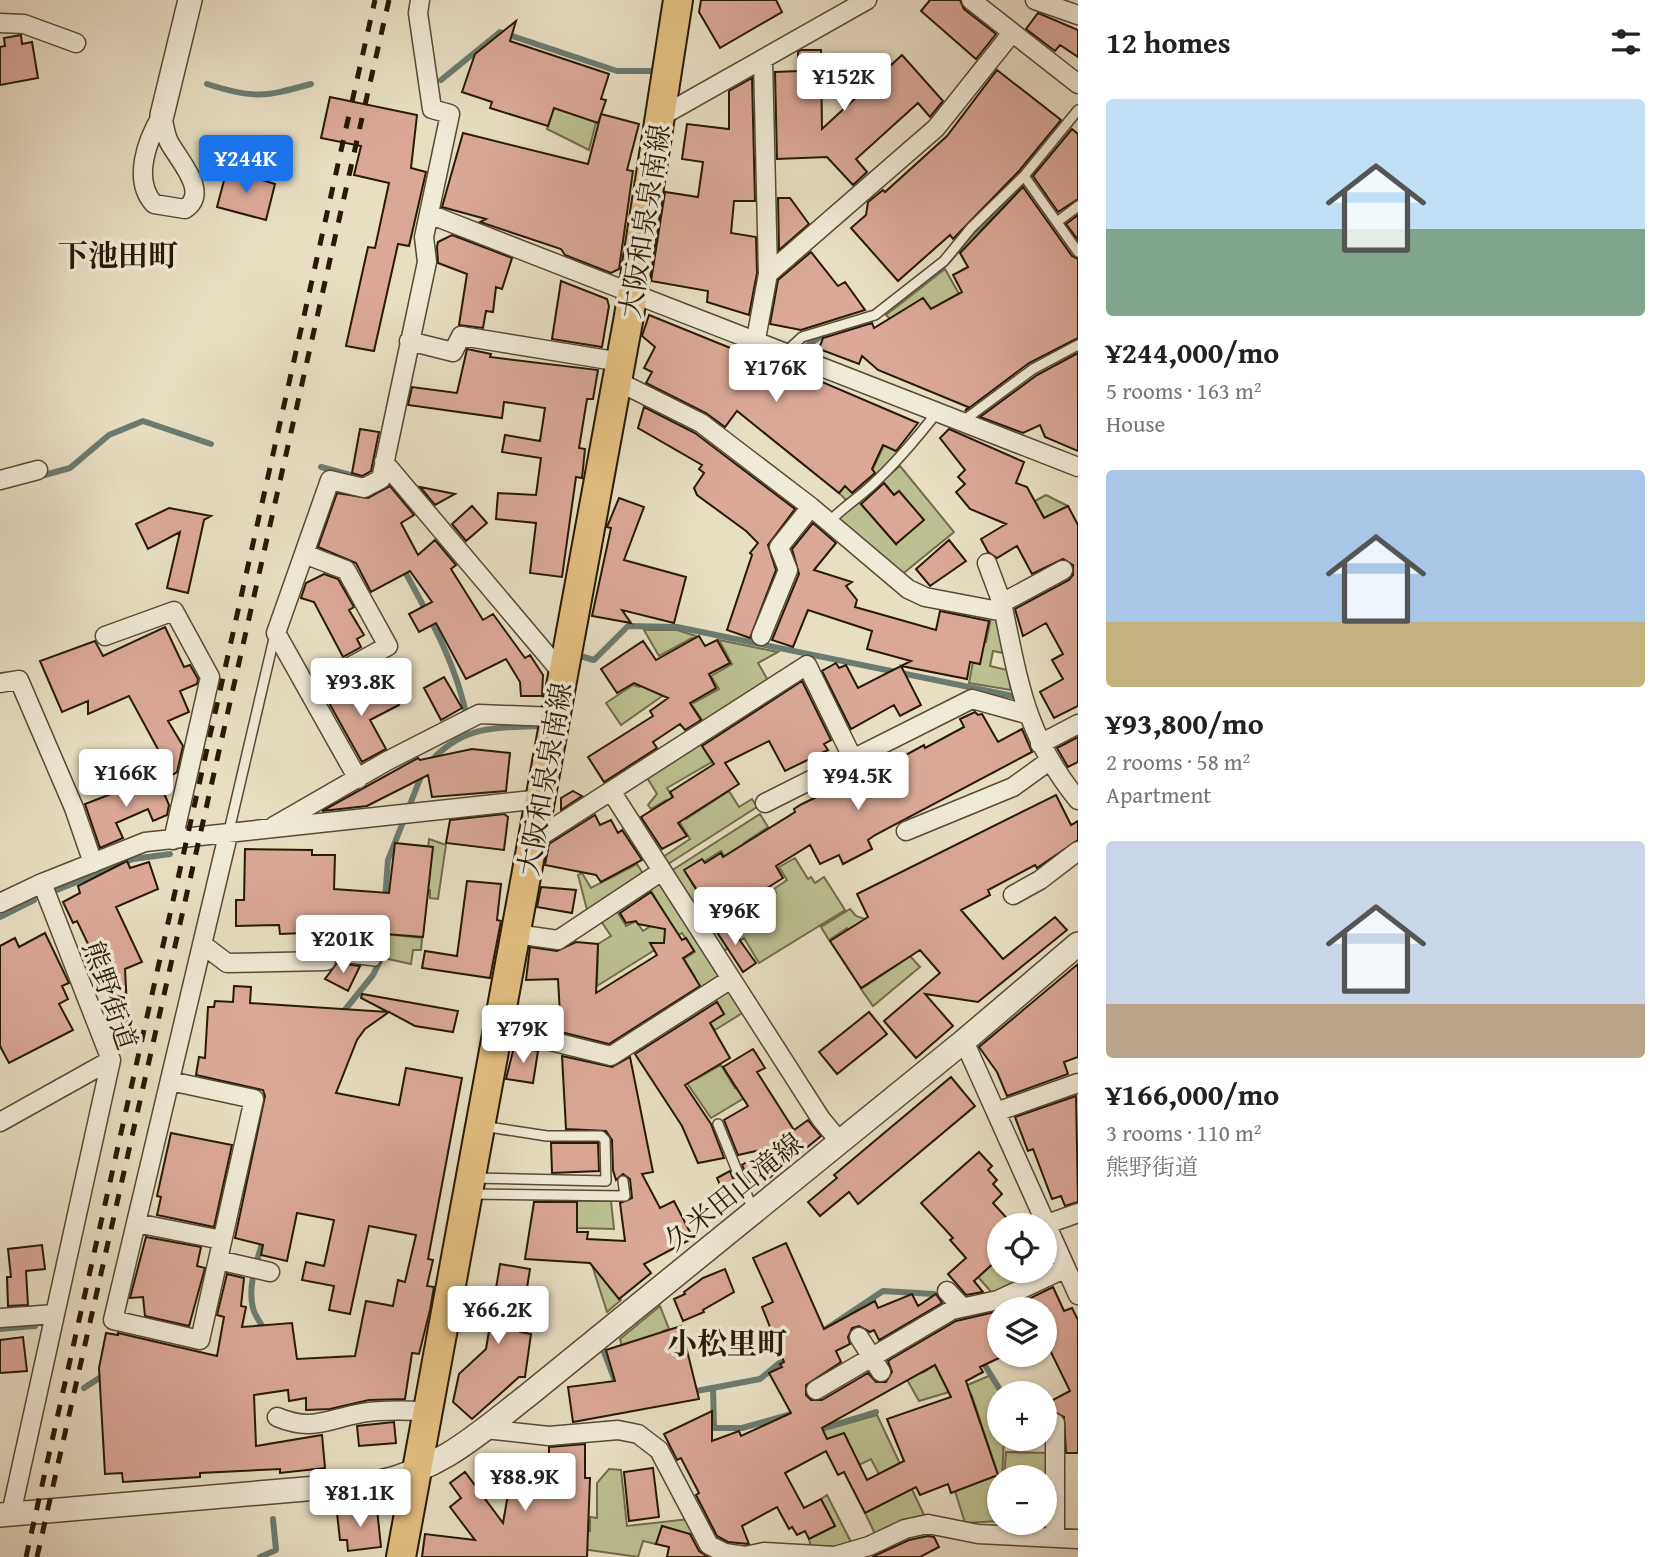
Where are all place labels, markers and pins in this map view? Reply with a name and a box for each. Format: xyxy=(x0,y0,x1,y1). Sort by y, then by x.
pin: ¥152K xyxy=(795,54,893,113)
pin: ¥244K xyxy=(197,136,295,195)
pin: ¥176K xyxy=(727,344,825,404)
pin: ¥93.8K xyxy=(304,658,418,718)
pin: ¥166K xyxy=(77,750,175,809)
pin: ¥94.5K xyxy=(801,752,915,812)
pin: ¥96K xyxy=(694,888,776,947)
pin: ¥201K xyxy=(294,916,392,975)
pin: ¥79K xyxy=(482,1006,564,1065)
pin: ¥66.2K xyxy=(441,1286,555,1346)
pin: ¥88.9K xyxy=(468,1454,582,1513)
pin: ¥81.1K xyxy=(303,1470,417,1529)

